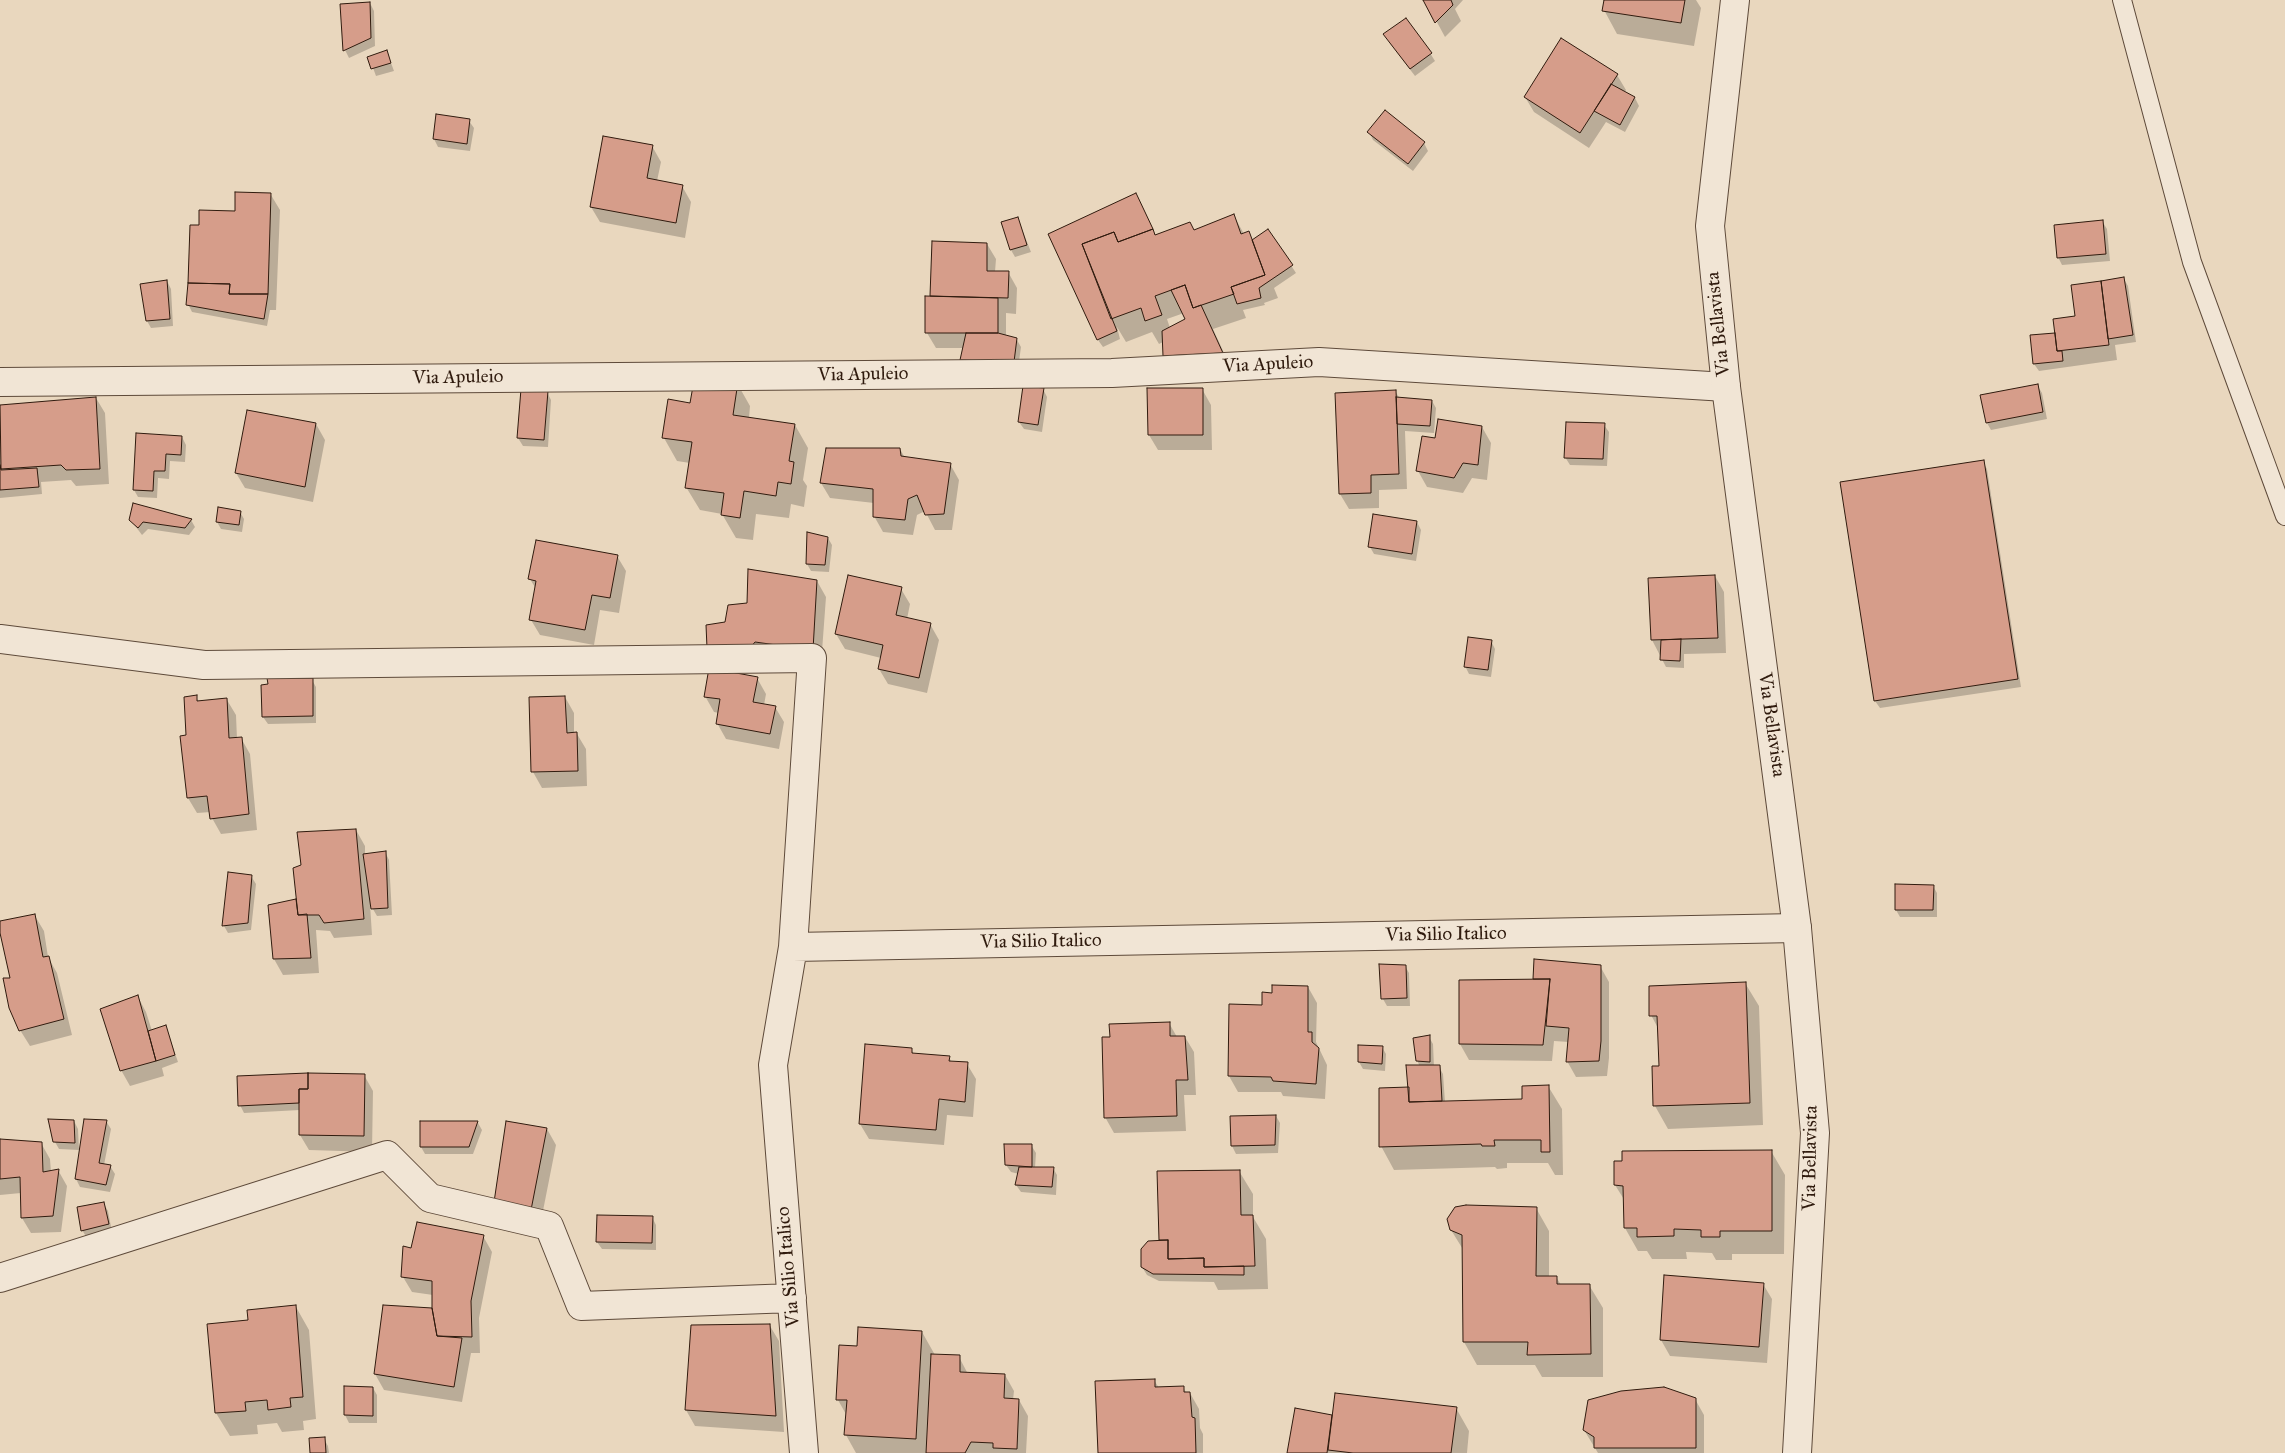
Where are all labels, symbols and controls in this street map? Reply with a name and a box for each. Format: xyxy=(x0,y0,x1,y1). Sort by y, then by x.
street label: Via Bellavista xyxy=(1702,270,1736,378)
street label: Via Apuleio xyxy=(1222,351,1314,379)
street label: Via Apuleio xyxy=(817,363,909,387)
street label: Via Apuleio xyxy=(412,366,504,390)
street label: Via Bellavista xyxy=(1752,671,1790,779)
street label: Via Silio Italico xyxy=(1385,923,1507,947)
street label: Via Silio Italico xyxy=(980,930,1102,954)
street label: Via Bellavista xyxy=(1799,1105,1823,1211)
street label: Via Silio Italico xyxy=(772,1206,806,1328)

